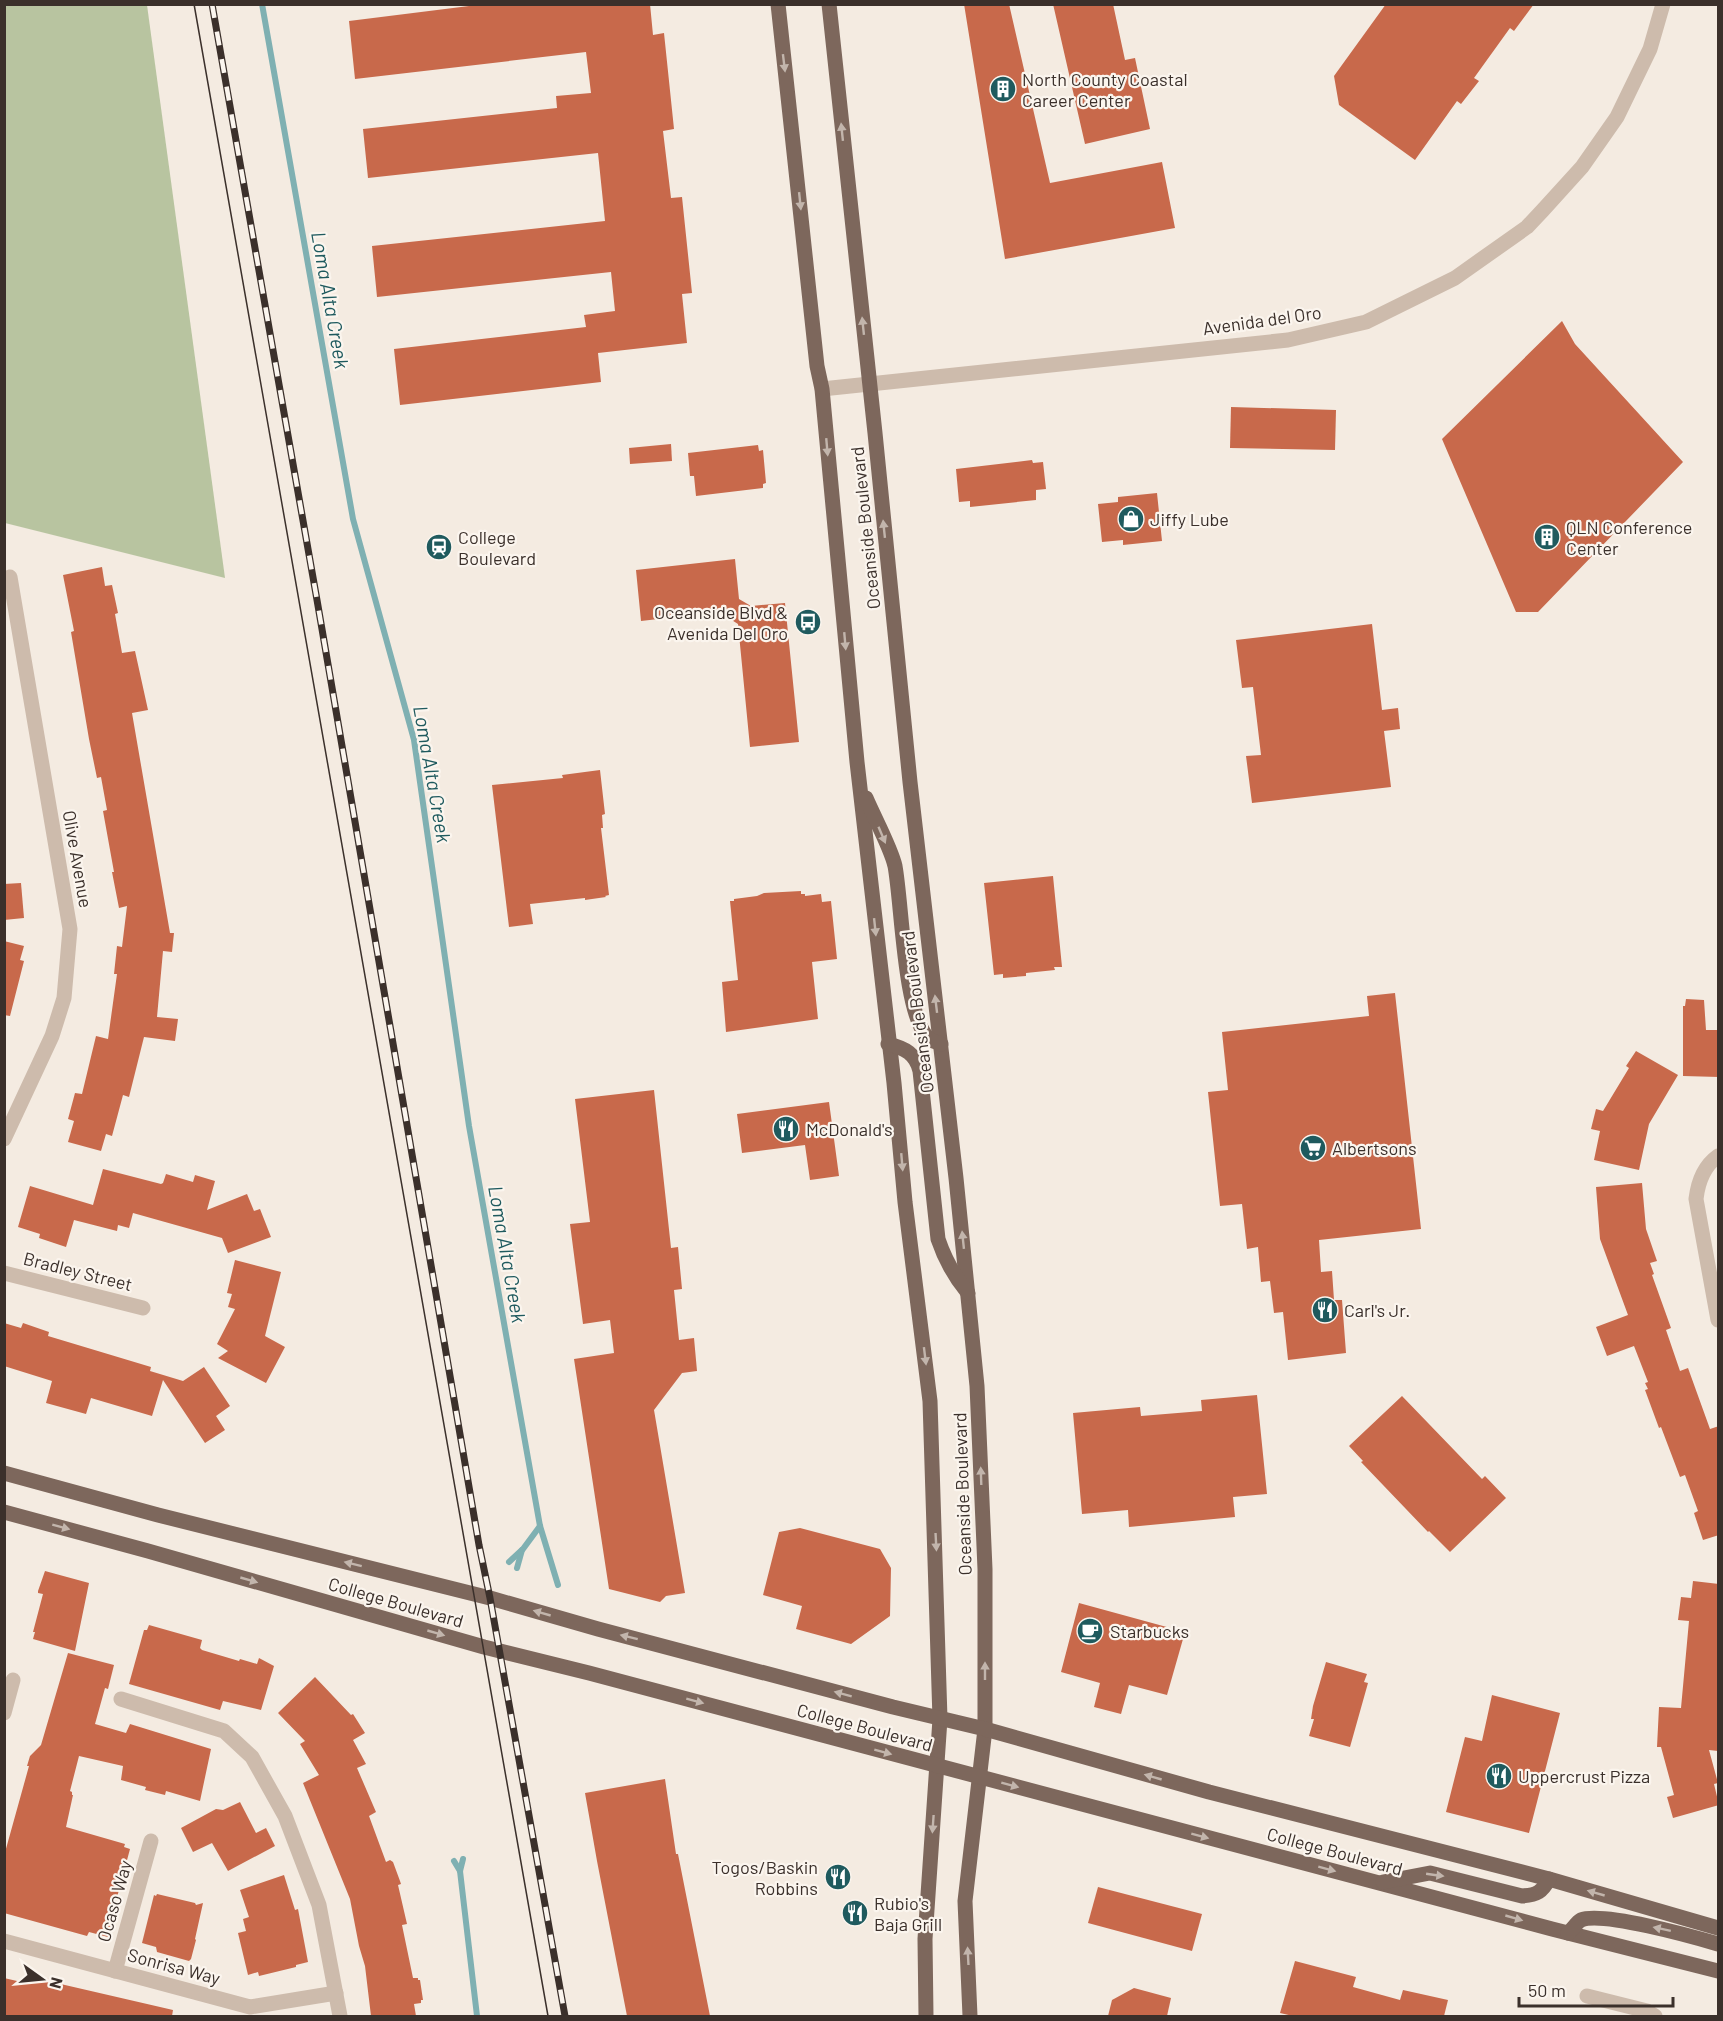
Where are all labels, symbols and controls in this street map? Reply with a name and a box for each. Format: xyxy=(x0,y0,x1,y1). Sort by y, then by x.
one-way arrow xyxy=(780,53,789,72)
place label: North County Coastal Career Center xyxy=(1022,68,1188,111)
building icon: North County Coastal Career Center xyxy=(988,74,1018,104)
one-way arrow xyxy=(837,122,847,141)
one-way arrow xyxy=(795,191,804,210)
water label: Loma Alta Creek xyxy=(307,230,355,371)
street label: Avenida del Oro xyxy=(1201,301,1323,339)
one-way arrow xyxy=(858,316,868,335)
one-way arrow xyxy=(822,437,832,456)
street label: Oceanside Boulevard xyxy=(846,446,884,610)
shop icon: Jiffy Lube xyxy=(1116,504,1146,534)
place label: Jiffy Lube xyxy=(1150,508,1229,530)
place label: QLN Conference Center xyxy=(1566,516,1692,559)
one-way arrow xyxy=(879,520,889,539)
building icon: QLN Conference Center xyxy=(1532,522,1562,552)
place label: College Boulevard xyxy=(458,526,536,569)
station icon: College Boulevard xyxy=(424,532,454,562)
place label: Oceanside Blvd & Avenida Del Oro xyxy=(654,601,788,644)
bus stop icon: Oceanside Blvd & Avenida Del Oro xyxy=(793,607,823,637)
one-way arrow xyxy=(840,632,850,651)
water label: Loma Alta Creek xyxy=(409,704,457,845)
street label: Olive Avenue xyxy=(59,809,97,909)
one-way arrow xyxy=(877,827,887,845)
one-way arrow xyxy=(871,918,880,937)
street label: Oceanside Boulevard xyxy=(896,930,938,1094)
one-way arrow xyxy=(931,995,941,1014)
restaurant icon: McDonald's xyxy=(771,1114,801,1144)
place label: McDonald's xyxy=(806,1118,893,1140)
supermarket icon: Albertsons xyxy=(1298,1133,1328,1163)
place label: Albertsons xyxy=(1332,1137,1417,1159)
one-way arrow xyxy=(897,1153,907,1172)
water label: Loma Alta Creek xyxy=(484,1184,532,1325)
one-way arrow xyxy=(958,1230,967,1249)
street label: Bradley Street xyxy=(21,1247,135,1295)
restaurant icon: Carl's Jr. xyxy=(1310,1295,1340,1325)
place label: Carl's Jr. xyxy=(1344,1299,1410,1321)
one-way arrow xyxy=(920,1346,929,1365)
street label: Oceanside Boulevard xyxy=(948,1412,976,1576)
one-way arrow xyxy=(977,1466,986,1485)
one-way arrow xyxy=(52,1523,70,1533)
one-way arrow xyxy=(931,1532,940,1551)
one-way arrow xyxy=(344,1559,363,1569)
street label: College Boulevard xyxy=(326,1572,466,1632)
one-way arrow xyxy=(240,1576,258,1585)
one-way arrow xyxy=(533,1608,551,1617)
cafe icon: Starbucks xyxy=(1075,1616,1105,1646)
place label: Starbucks xyxy=(1110,1620,1189,1642)
one-way arrow xyxy=(427,1629,445,1638)
one-way arrow xyxy=(620,1631,638,1641)
one-way arrow xyxy=(980,1661,990,1680)
one-way arrow xyxy=(833,1688,852,1698)
one-way arrow xyxy=(686,1697,704,1706)
street label: College Boulevard xyxy=(795,1698,935,1756)
one-way arrow xyxy=(874,1747,892,1757)
restaurant icon: Uppercrust Pizza xyxy=(1484,1761,1514,1791)
place label: Uppercrust Pizza xyxy=(1518,1765,1650,1787)
one-way arrow xyxy=(1144,1771,1162,1781)
one-way arrow xyxy=(1001,1781,1019,1791)
one-way arrow xyxy=(928,1815,937,1834)
street label: College Boulevard xyxy=(1265,1822,1405,1880)
one-way arrow xyxy=(1191,1831,1209,1841)
place label: Togos/Baskin Robbins xyxy=(712,1856,818,1899)
street label: Ocaso Way xyxy=(92,1858,136,1944)
restaurant icon: Togos/Baskin Robbins xyxy=(823,1862,853,1892)
one-way arrow xyxy=(1318,1865,1337,1875)
one-way arrow xyxy=(1426,1871,1445,1880)
one-way arrow xyxy=(1587,1888,1605,1897)
place label: Rubio's Baja Grill xyxy=(874,1892,942,1935)
restaurant icon: Rubio's Baja Grill xyxy=(840,1898,870,1928)
one-way arrow xyxy=(1505,1914,1523,1923)
one-way arrow xyxy=(1652,1924,1671,1933)
street label: Sonrisa Way xyxy=(125,1943,223,1989)
one-way arrow xyxy=(963,1946,972,1965)
north arrow xyxy=(12,1949,72,2009)
scale bar xyxy=(1519,1970,1674,2008)
text: N xyxy=(46,1975,68,1991)
text: 50 m xyxy=(1528,1979,1566,2001)

